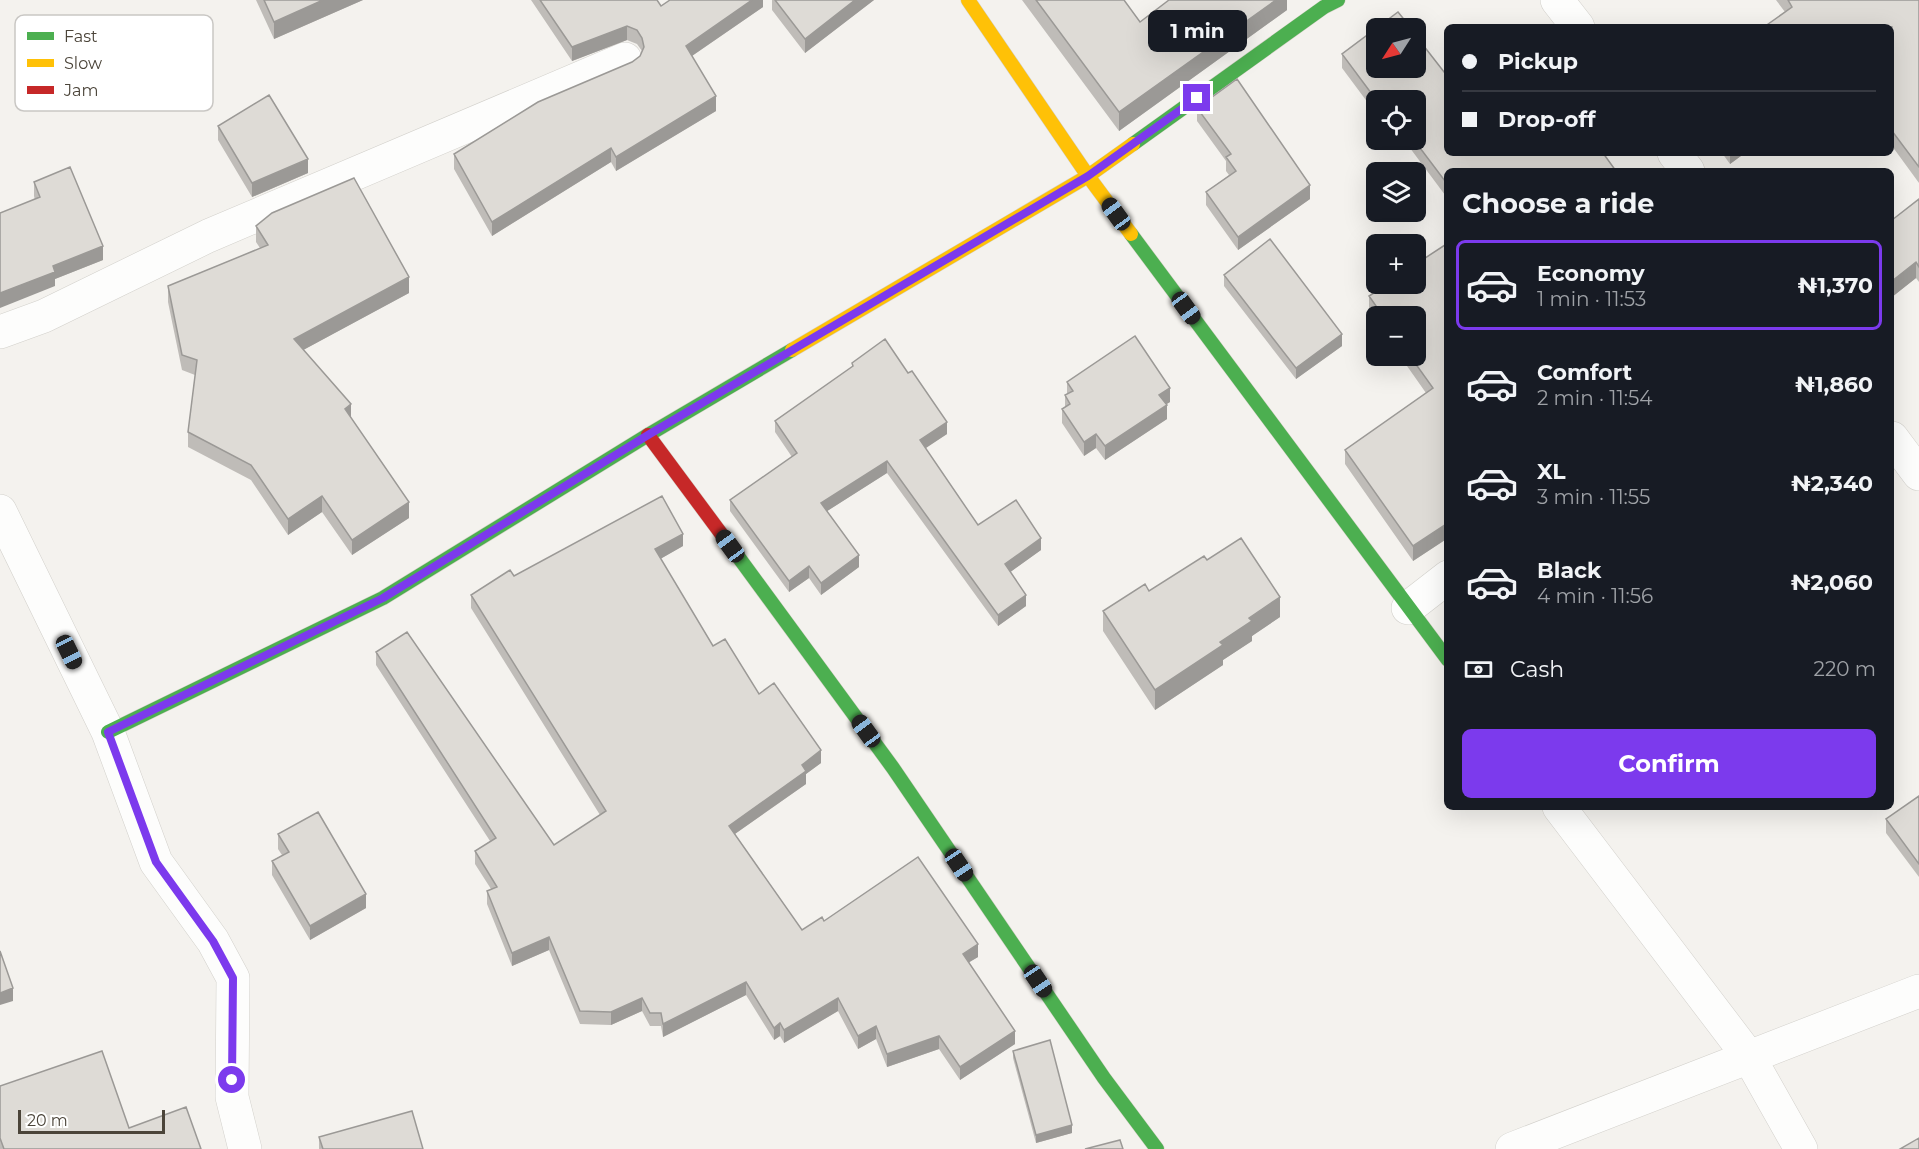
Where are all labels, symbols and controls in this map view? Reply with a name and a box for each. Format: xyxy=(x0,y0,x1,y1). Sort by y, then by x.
callout: 1 min xyxy=(1148,11,1246,53)
legend xyxy=(15,15,213,111)
north arrow xyxy=(1366,18,1426,78)
map controls xyxy=(1366,18,1426,366)
text: 1 min xyxy=(1170,19,1225,43)
text: Fast xyxy=(64,27,98,46)
text: Pickup xyxy=(1498,48,1578,75)
text: Slow xyxy=(64,54,102,73)
text: Jam xyxy=(63,81,98,100)
route end xyxy=(1183,84,1210,111)
button: locate xyxy=(1366,90,1426,150)
text: Drop-off xyxy=(1498,106,1596,133)
button: layers xyxy=(1366,162,1426,222)
text: Choose a ride xyxy=(1462,187,1654,220)
car xyxy=(1098,194,1134,234)
button: + xyxy=(1366,234,1426,294)
icon: car xyxy=(1465,258,1519,312)
text: Economy xyxy=(1537,260,1645,287)
text: ₦1,370 xyxy=(1798,272,1873,299)
text: 1 min · 11:53 xyxy=(1537,287,1646,311)
car xyxy=(1168,288,1204,328)
button: − xyxy=(1366,306,1426,366)
icon: car xyxy=(1465,357,1519,411)
text: Comfort xyxy=(1537,359,1632,386)
text: ₦1,860 xyxy=(1795,371,1873,398)
text: 2 min · 11:54 xyxy=(1537,386,1652,410)
icon: car xyxy=(1465,456,1519,510)
text: XL xyxy=(1537,458,1566,485)
text: ₦2,340 xyxy=(1791,470,1873,497)
text: 3 min · 11:55 xyxy=(1537,485,1650,509)
car xyxy=(712,526,748,566)
icon: car xyxy=(1465,555,1519,609)
text: Black xyxy=(1537,557,1601,584)
text: ₦2,060 xyxy=(1791,569,1873,596)
text: 4 min · 11:56 xyxy=(1537,584,1653,608)
car xyxy=(53,632,85,672)
icon: cash xyxy=(1462,653,1495,686)
text: Cash xyxy=(1510,656,1564,683)
text: 220 m xyxy=(1814,657,1876,681)
car xyxy=(848,711,884,751)
button: Confirm xyxy=(1462,729,1876,798)
car xyxy=(941,845,977,885)
car xyxy=(1020,961,1056,1001)
route start xyxy=(218,1066,245,1093)
scale bar xyxy=(18,1107,165,1134)
text: 20 m xyxy=(27,1111,68,1130)

